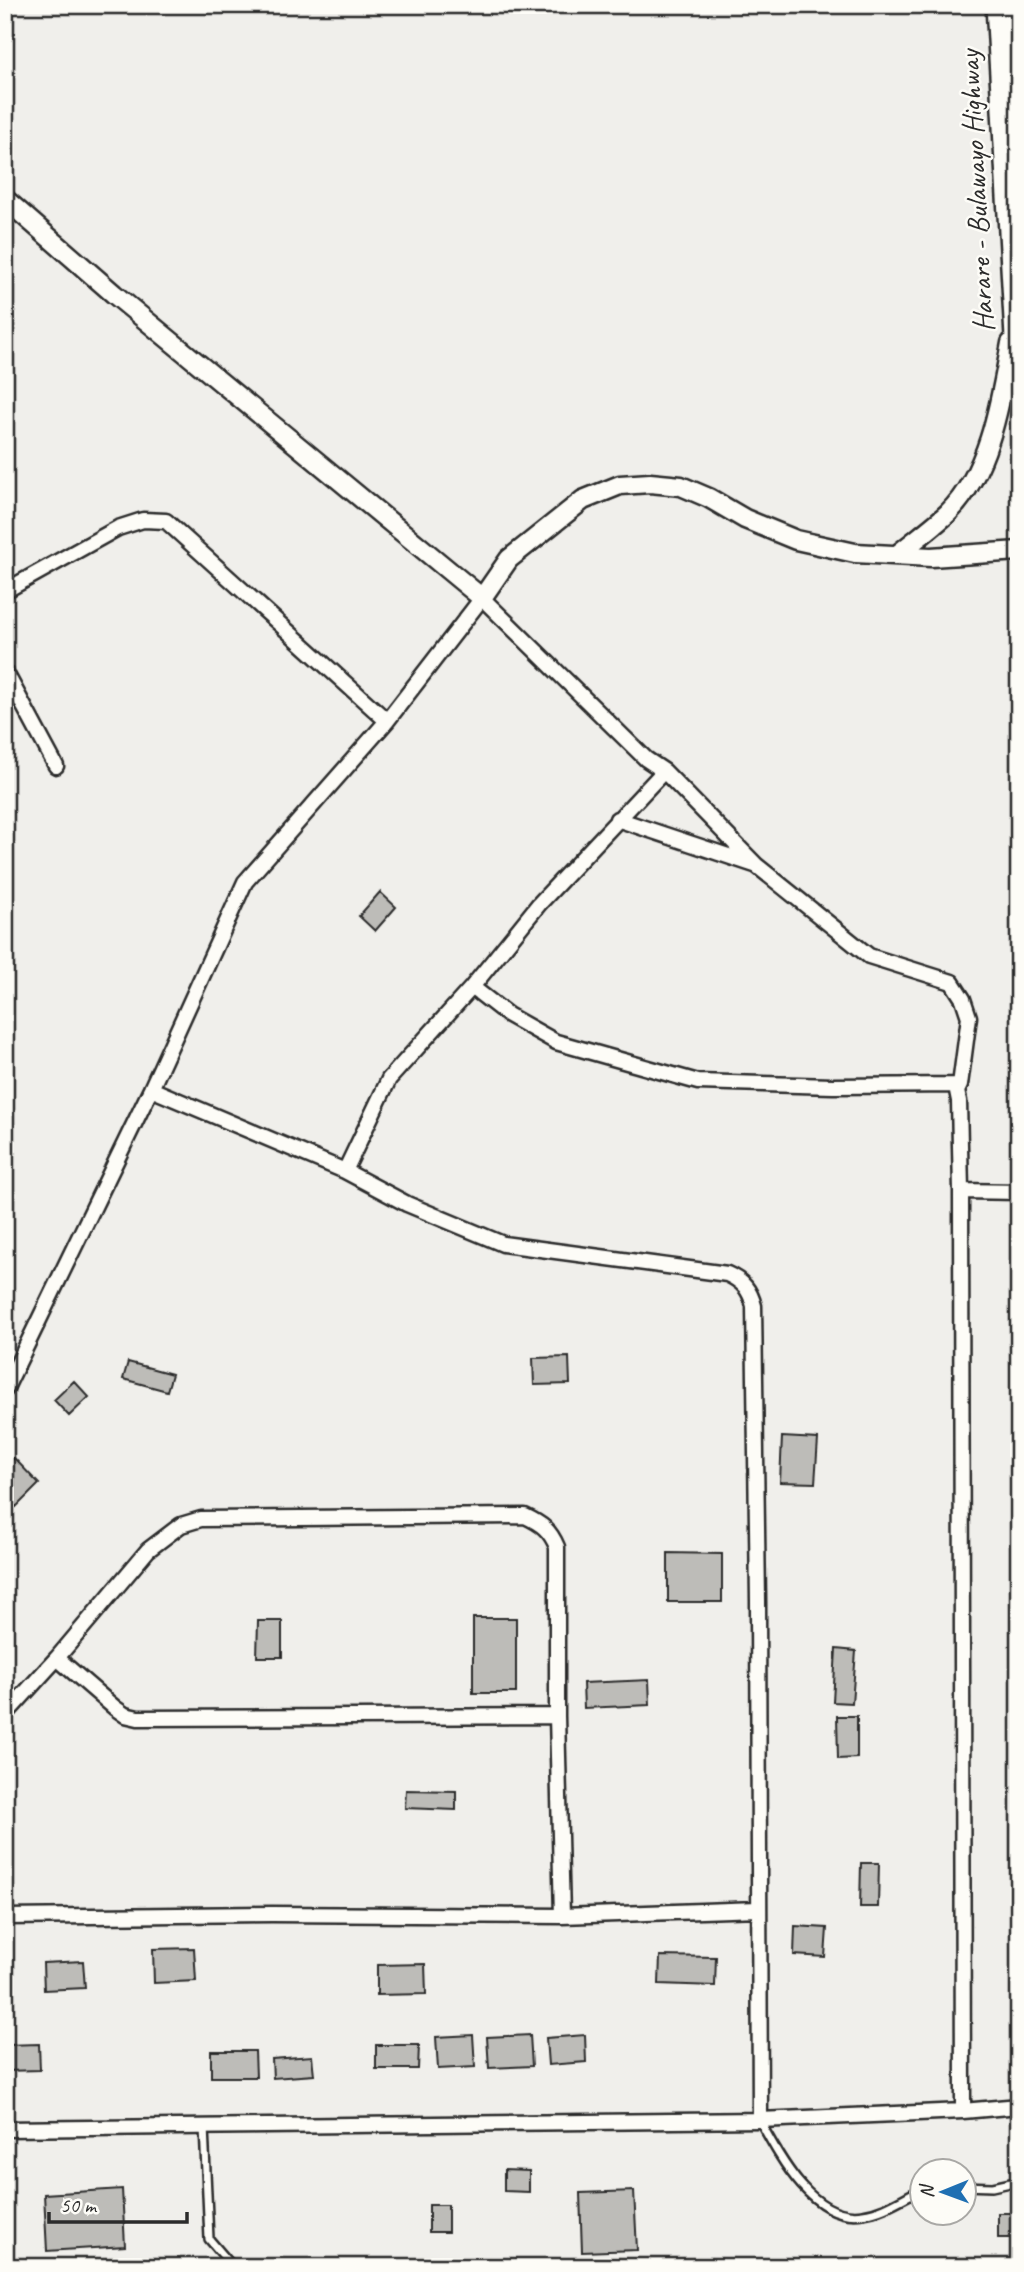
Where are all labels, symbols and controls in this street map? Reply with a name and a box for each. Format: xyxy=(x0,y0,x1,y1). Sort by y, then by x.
street label: Harare - Bulawayo Highway xyxy=(949,46,1002,333)
north arrow xyxy=(908,2156,978,2226)
scale bar xyxy=(49,2181,187,2225)
text: N xyxy=(915,2183,939,2198)
text: 50 m xyxy=(60,2192,98,2218)

